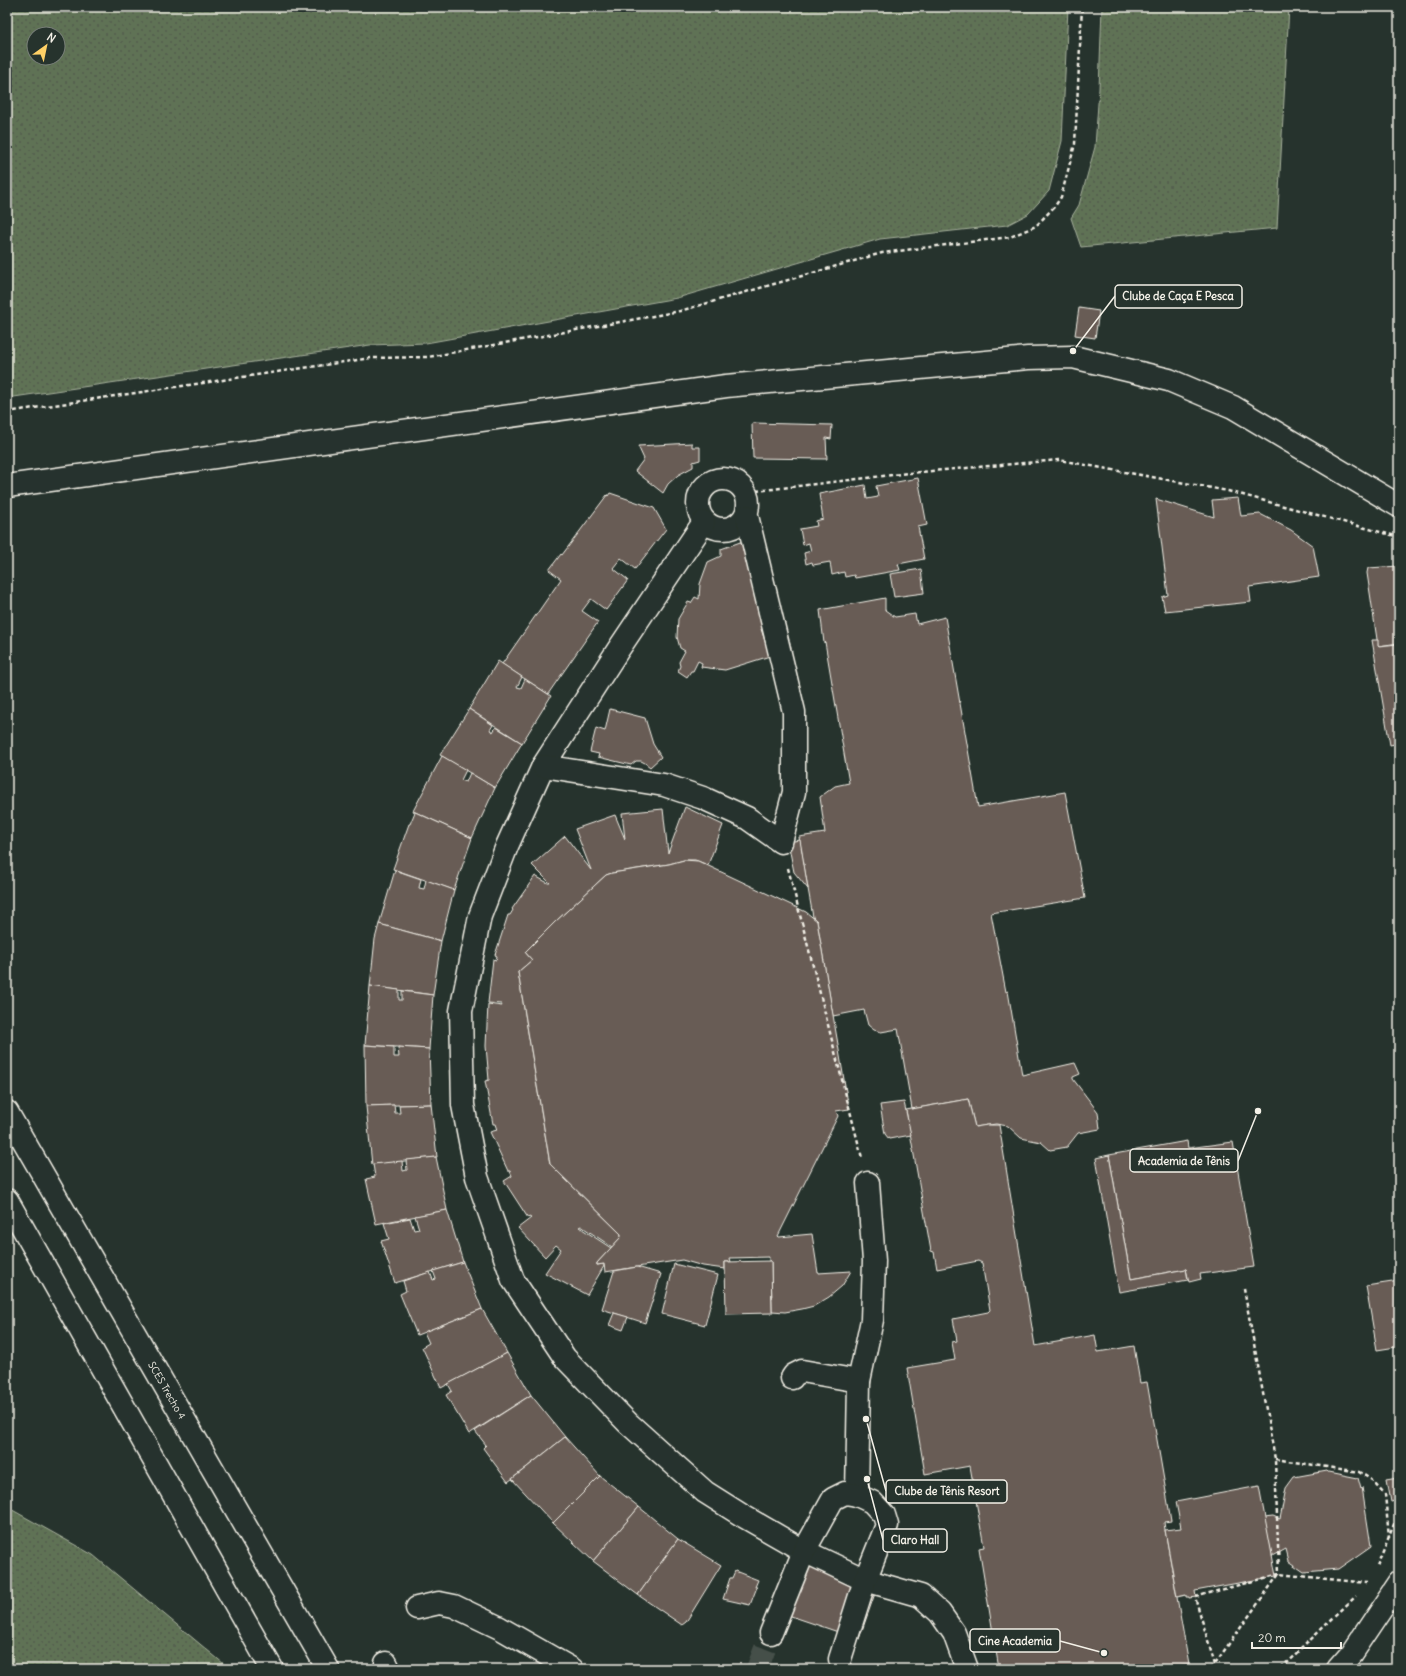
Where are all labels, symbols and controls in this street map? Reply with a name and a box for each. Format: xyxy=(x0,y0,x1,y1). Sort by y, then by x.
north arrow xyxy=(26,26,66,66)
text: N xyxy=(44,30,58,46)
callout: Clube de Caça E Pesca xyxy=(1115,285,1242,308)
text: Clube de Caça E Pesca xyxy=(1122,289,1234,304)
callout: Academia de Tênis xyxy=(1130,1149,1238,1172)
text: Academia de Tênis xyxy=(1138,1154,1230,1168)
street label: SCES Trecho 4 xyxy=(145,1359,189,1422)
callout: Clube de Tênis Resort xyxy=(886,1480,1007,1503)
text: Clube de Tênis Resort xyxy=(894,1484,1000,1498)
callout: Claro Hall xyxy=(883,1529,947,1552)
text: Claro Hall xyxy=(891,1533,939,1547)
scale bar xyxy=(1252,1624,1341,1650)
callout: Cine Academia xyxy=(970,1629,1060,1652)
text: 20 m xyxy=(1258,1630,1286,1645)
text: Cine Academia xyxy=(978,1634,1053,1648)

